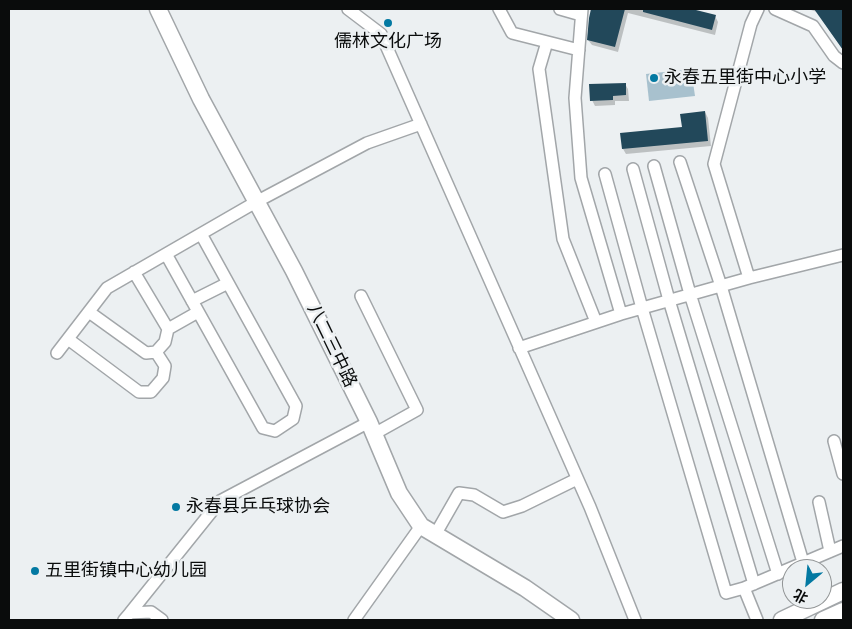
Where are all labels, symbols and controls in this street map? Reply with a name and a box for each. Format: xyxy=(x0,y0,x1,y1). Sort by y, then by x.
marker: 儒林文化广场 xyxy=(382,17,394,29)
place label: 儒林文化广场 xyxy=(334,31,442,53)
place label: 永春五里街中心小学 xyxy=(664,67,826,89)
marker: 永春五里街中心小学 xyxy=(648,72,660,84)
street label: 八二三中路 xyxy=(302,301,360,391)
place label: 永春县乒乓球协会 xyxy=(186,496,330,518)
marker: 永春县乒乓球协会 xyxy=(170,501,182,513)
north arrow xyxy=(782,559,832,609)
place label: 五里街镇中心幼儿园 xyxy=(45,560,207,582)
marker: 五里街镇中心幼儿园 xyxy=(29,565,41,577)
text: 北 xyxy=(790,584,811,608)

